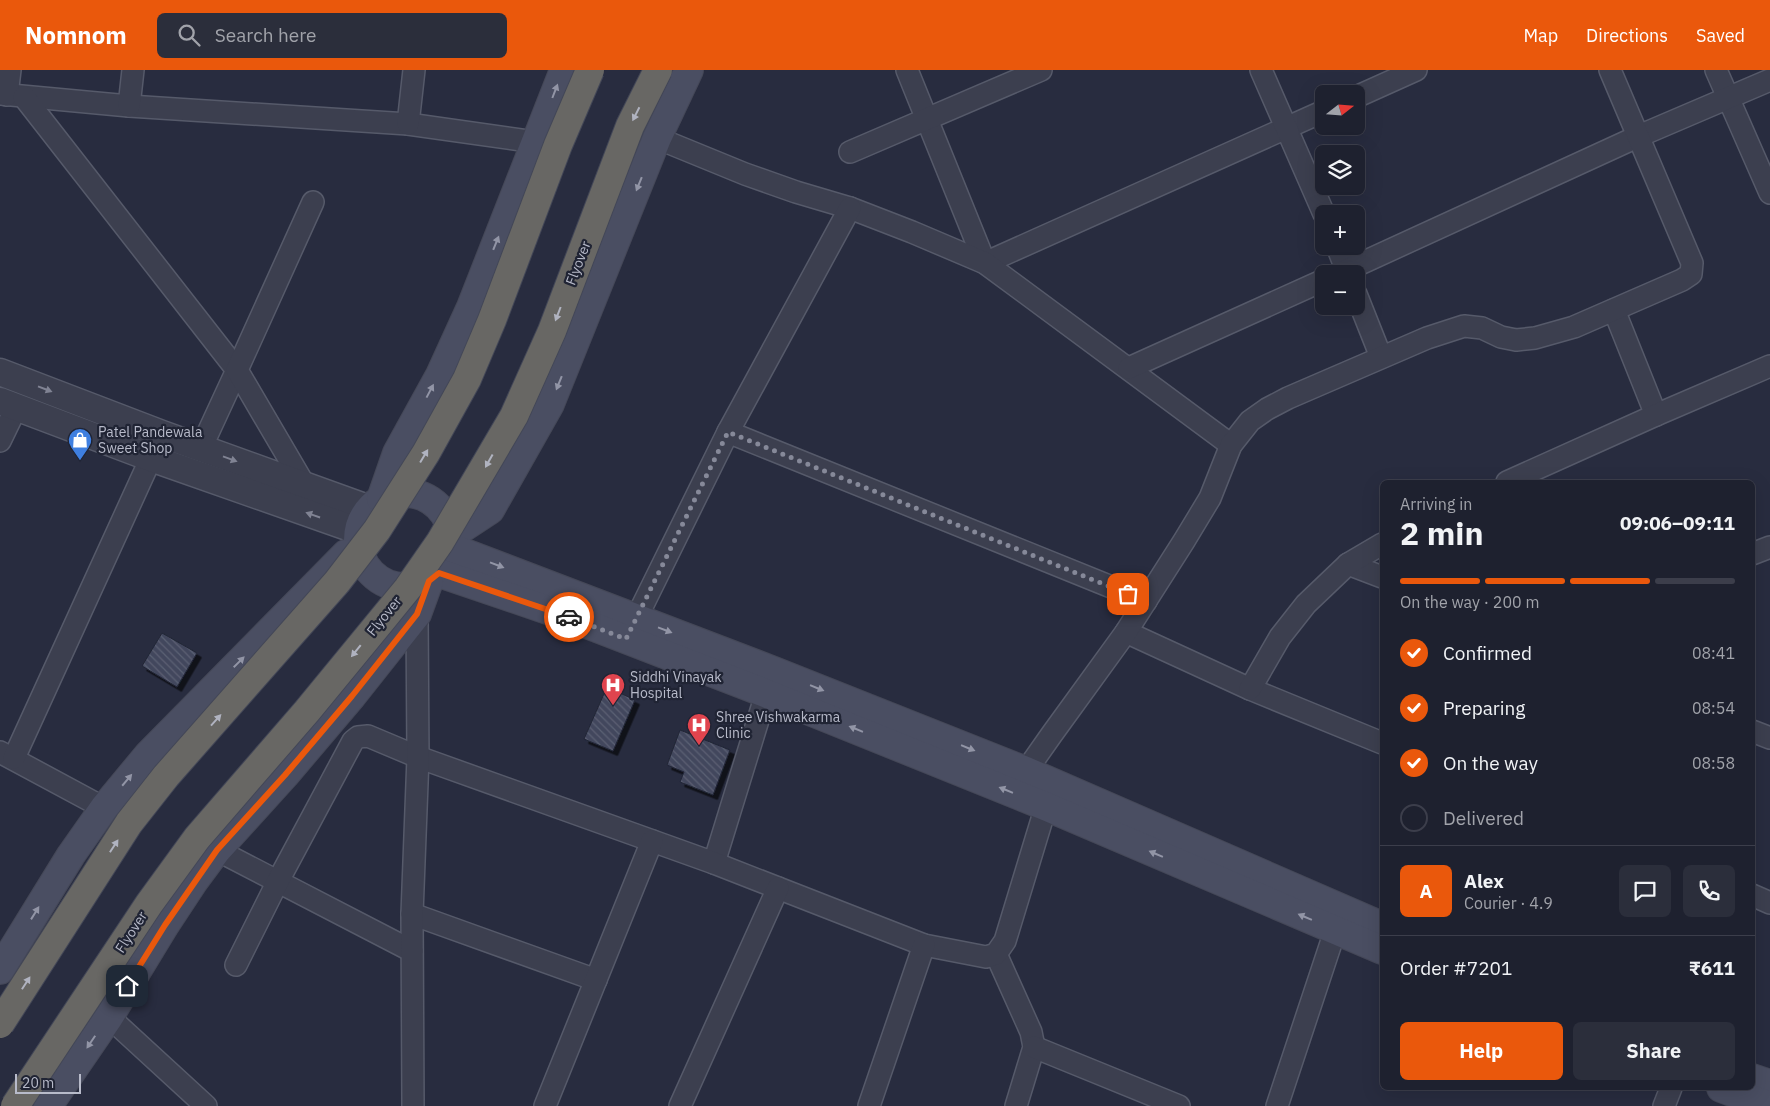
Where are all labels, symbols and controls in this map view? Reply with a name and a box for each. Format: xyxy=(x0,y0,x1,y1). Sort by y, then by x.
search box xyxy=(157,13,507,58)
text: Nomnom xyxy=(25,19,127,51)
icon: search xyxy=(175,21,203,49)
text: Search here xyxy=(215,23,317,47)
text: Map xyxy=(1523,24,1558,47)
text: Directions xyxy=(1586,24,1668,47)
text: Saved xyxy=(1696,24,1745,47)
one-way arrow xyxy=(551,84,559,98)
north arrow xyxy=(1315,85,1365,135)
map controls xyxy=(1315,85,1365,315)
one-way arrow xyxy=(632,106,640,121)
button: layers xyxy=(1315,145,1365,195)
one-way arrow xyxy=(635,176,642,191)
button: + xyxy=(1315,205,1365,255)
one-way arrow xyxy=(493,236,501,250)
street label: Flyover xyxy=(561,238,595,288)
button: − xyxy=(1315,265,1365,315)
one-way arrow xyxy=(554,307,562,322)
one-way arrow xyxy=(554,376,562,390)
one-way arrow xyxy=(426,385,435,398)
one-way arrow xyxy=(38,386,53,394)
place label: Patel Pandewala Sweet Shop xyxy=(98,423,203,457)
shop icon: Patel Pandewala Sweet Shop xyxy=(67,427,93,461)
one-way arrow xyxy=(420,449,429,462)
one-way arrow xyxy=(485,453,493,468)
one-way arrow xyxy=(223,455,238,463)
text: Arriving in xyxy=(1400,494,1472,514)
one-way arrow xyxy=(306,511,321,518)
text: 09:06–09:11 xyxy=(1620,511,1735,535)
text: 2 min xyxy=(1400,512,1484,554)
one-way arrow xyxy=(490,561,505,569)
pin xyxy=(1107,573,1149,615)
icon: bag xyxy=(1114,580,1142,608)
courier xyxy=(544,592,594,642)
text: On the way · 200 m xyxy=(1400,592,1539,612)
street label: Flyover xyxy=(363,593,405,639)
icon: car xyxy=(555,603,583,631)
one-way arrow xyxy=(658,627,673,634)
icon: check xyxy=(1400,639,1428,667)
text: Confirmed xyxy=(1443,641,1532,665)
text: 08:41 xyxy=(1692,643,1735,663)
one-way arrow xyxy=(351,645,362,657)
one-way arrow xyxy=(233,657,245,669)
place label: Siddhi Vinayak Hospital xyxy=(630,668,722,702)
hospital icon: Siddhi Vinayak Hospital xyxy=(600,672,626,706)
one-way arrow xyxy=(810,685,824,693)
icon: check xyxy=(1400,694,1428,722)
text: Preparing xyxy=(1443,696,1525,720)
text: 08:54 xyxy=(1692,698,1735,718)
place label: Shree Vishwakarma Clinic xyxy=(716,708,841,742)
hospital icon: Shree Vishwakarma Clinic xyxy=(686,712,712,746)
one-way arrow xyxy=(210,715,222,727)
one-way arrow xyxy=(848,725,863,733)
one-way arrow xyxy=(961,745,975,753)
icon: check xyxy=(1400,749,1428,777)
text: On the way xyxy=(1443,751,1538,775)
text: 08:58 xyxy=(1692,753,1735,773)
one-way arrow xyxy=(122,774,133,787)
one-way arrow xyxy=(999,786,1013,794)
text: Delivered xyxy=(1443,806,1524,830)
one-way arrow xyxy=(109,839,119,853)
one-way arrow xyxy=(1149,849,1163,857)
button: chat xyxy=(1619,865,1671,917)
button: phone xyxy=(1683,865,1735,917)
text: Alex xyxy=(1464,869,1504,893)
text: A xyxy=(1419,879,1433,903)
text: Courier · 4.9 xyxy=(1464,893,1553,913)
one-way arrow xyxy=(30,907,39,920)
street label: Flyover xyxy=(111,908,151,956)
one-way arrow xyxy=(1298,913,1312,921)
text: Order #7201 xyxy=(1400,956,1512,980)
text: ₹611 xyxy=(1689,956,1735,980)
pin xyxy=(106,965,148,1007)
icon: home xyxy=(113,972,141,1000)
one-way arrow xyxy=(22,976,31,990)
button: Help xyxy=(1400,1022,1563,1080)
button: Share xyxy=(1573,1022,1735,1080)
one-way arrow xyxy=(86,1035,96,1049)
scale bar xyxy=(15,1071,81,1094)
text: 20 m xyxy=(22,1074,54,1092)

